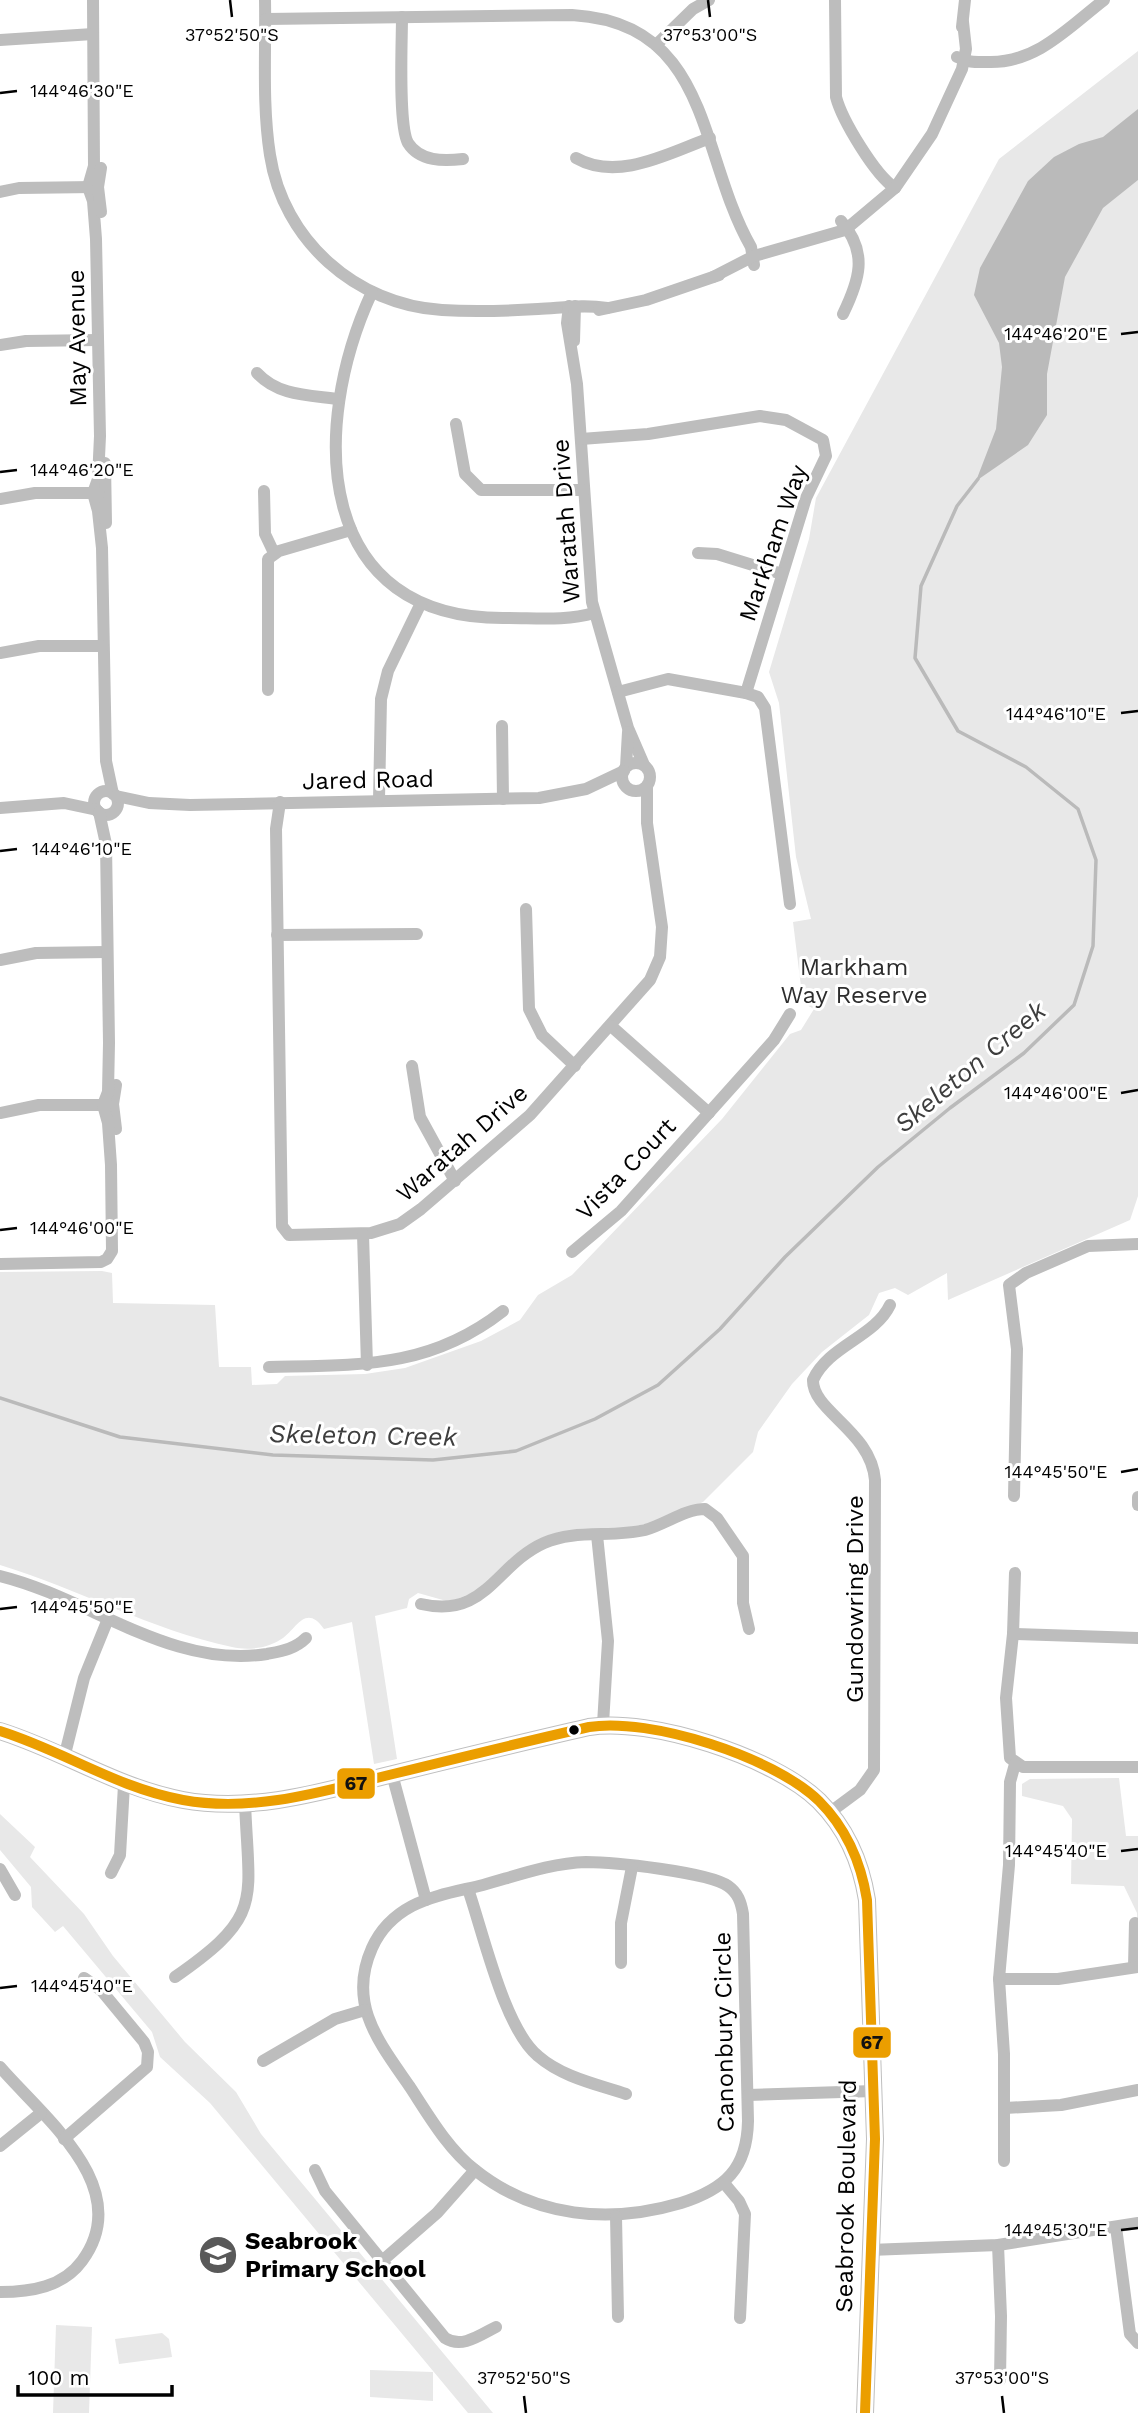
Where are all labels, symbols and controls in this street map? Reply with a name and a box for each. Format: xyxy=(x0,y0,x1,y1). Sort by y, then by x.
text: 37°52'50"S xyxy=(185,24,279,45)
text: 37°53'00"S xyxy=(663,24,757,45)
text: 144°46'30"E xyxy=(30,80,134,101)
street label: May Avenue xyxy=(62,269,92,407)
text: 144°46'20"E xyxy=(1004,323,1108,344)
street label: Waratah Drive xyxy=(546,438,586,604)
text: 144°46'20"E xyxy=(30,459,134,480)
street label: Markham Way xyxy=(733,461,813,625)
text: 144°46'10"E xyxy=(1006,703,1106,724)
street label: Jared Road xyxy=(302,765,434,795)
text: 144°46'10"E xyxy=(32,838,132,859)
park label: Markham Way Reserve xyxy=(781,953,927,1009)
water label: Skeleton Creek xyxy=(888,995,1052,1139)
street label: Waratah Drive xyxy=(391,1078,533,1208)
text: 144°46'00"E xyxy=(1004,1082,1108,1103)
street label: Vista Court xyxy=(571,1112,681,1226)
text: 144°46'00"E xyxy=(30,1217,134,1238)
water label: Skeleton Creek xyxy=(269,1418,458,1452)
text: 144°45'50"E xyxy=(1005,1461,1107,1482)
street label: Gundowring Drive xyxy=(841,1495,869,1703)
text: 144°45'50"E xyxy=(31,1596,133,1617)
unlabelled marker xyxy=(567,1723,581,1737)
line badge: 67 xyxy=(336,1767,376,1800)
text: 67 xyxy=(345,1772,367,1795)
text: 144°45'40"E xyxy=(1005,1840,1107,1861)
street label: Canonbury Circle xyxy=(708,1931,740,2133)
text: 144°45'40"E xyxy=(31,1975,133,1996)
line badge: 67 xyxy=(852,2026,892,2059)
text: 67 xyxy=(861,2031,883,2054)
street label: Seabrook Boulevard xyxy=(830,2079,862,2313)
text: 144°45'30"E xyxy=(1005,2219,1107,2240)
place label: Seabrook Primary School xyxy=(245,2227,426,2283)
school or university icon: Seabrook Primary School xyxy=(197,2234,239,2276)
scale bar xyxy=(18,2354,172,2398)
text: 100 m xyxy=(28,2365,90,2390)
text: 37°52'50"S xyxy=(477,2367,571,2388)
text: 37°53'00"S xyxy=(955,2367,1049,2388)

